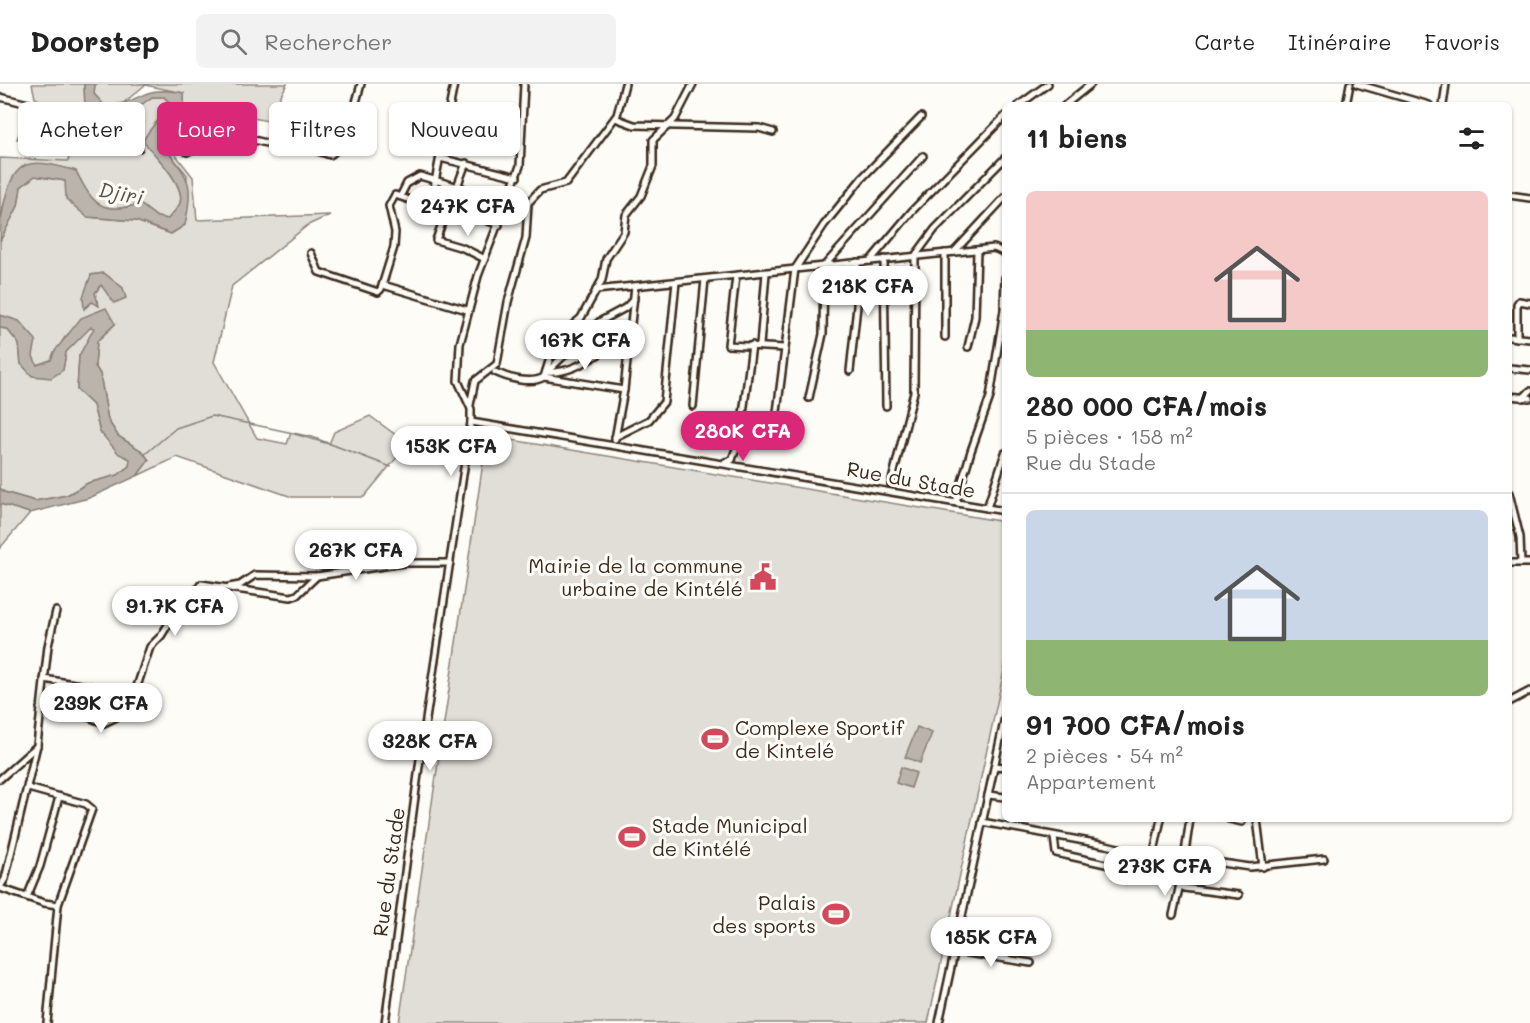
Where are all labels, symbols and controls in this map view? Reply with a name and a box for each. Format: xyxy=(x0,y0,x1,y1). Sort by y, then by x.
search box xyxy=(196,14,616,68)
text: Doorstep xyxy=(30,23,160,59)
icon: search xyxy=(217,25,250,58)
text: Rechercher xyxy=(265,27,392,56)
text: Carte xyxy=(1194,28,1255,55)
text: Itinéraire xyxy=(1288,28,1391,55)
text: Favoris xyxy=(1424,28,1500,55)
chip: Acheter xyxy=(18,102,145,156)
chip: Louer xyxy=(157,102,257,156)
chip: Filtres xyxy=(269,102,377,156)
chip: Nouveau xyxy=(389,102,520,156)
text: 11 biens xyxy=(1026,121,1127,155)
icon: filters xyxy=(1455,122,1488,155)
water label: Djiri xyxy=(97,175,146,210)
pin: 247K CFA xyxy=(406,186,530,237)
text: 247K CFA xyxy=(421,192,515,218)
icon: home xyxy=(1203,230,1311,338)
pin: 218K CFA xyxy=(806,266,930,317)
text: 218K CFA xyxy=(822,272,914,298)
pin: 167K CFA xyxy=(523,320,647,371)
text: 167K CFA xyxy=(539,326,631,352)
text: 280 000 CFA/mois xyxy=(1026,389,1267,423)
pin: 280K CFA xyxy=(681,411,805,462)
text: 280K CFA xyxy=(695,417,791,443)
text: 5 pièces · 158 m² xyxy=(1026,423,1193,449)
pin: 153K CFA xyxy=(389,426,513,477)
text: 153K CFA xyxy=(405,432,497,458)
text: Rue du Stade xyxy=(1026,449,1156,475)
street label: Rue du Stade xyxy=(845,455,978,503)
pin: 267K CFA xyxy=(294,530,418,581)
text: 267K CFA xyxy=(309,536,403,562)
icon: home xyxy=(1203,549,1311,657)
place label: Mairie de la commune urbaine de Kintélé xyxy=(528,552,743,601)
public building icon: Mairie de la commune urbaine de Kintélé xyxy=(748,562,778,592)
pin: 91.7K CFA xyxy=(106,586,244,637)
text: 91.7K CFA xyxy=(126,592,224,618)
pin: 239K CFA xyxy=(39,683,163,734)
text: 239K CFA xyxy=(53,689,149,715)
text: 91 700 CFA/mois xyxy=(1026,708,1245,742)
place label: Complexe Sportif de Kintelé xyxy=(735,714,905,763)
pin: 328K CFA xyxy=(368,721,492,772)
sports icon: Complexe Sportif de Kintelé xyxy=(700,724,730,754)
text: 328K CFA xyxy=(382,727,478,753)
text: 2 pièces · 54 m² xyxy=(1026,742,1183,768)
text: Appartement xyxy=(1026,768,1156,794)
street label: Rue du Stade xyxy=(366,806,410,938)
place label: Stade Municipal de Kintélé xyxy=(652,812,808,861)
sports icon: Stade Municipal de Kintélé xyxy=(617,822,647,852)
pin: 273K CFA xyxy=(1103,846,1227,897)
text: 273K CFA xyxy=(1118,852,1212,878)
place label: Palais des sports xyxy=(712,889,816,938)
sports icon: Palais des sports xyxy=(821,899,851,929)
pin: 185K CFA xyxy=(929,917,1053,968)
text: 185K CFA xyxy=(945,923,1037,949)

